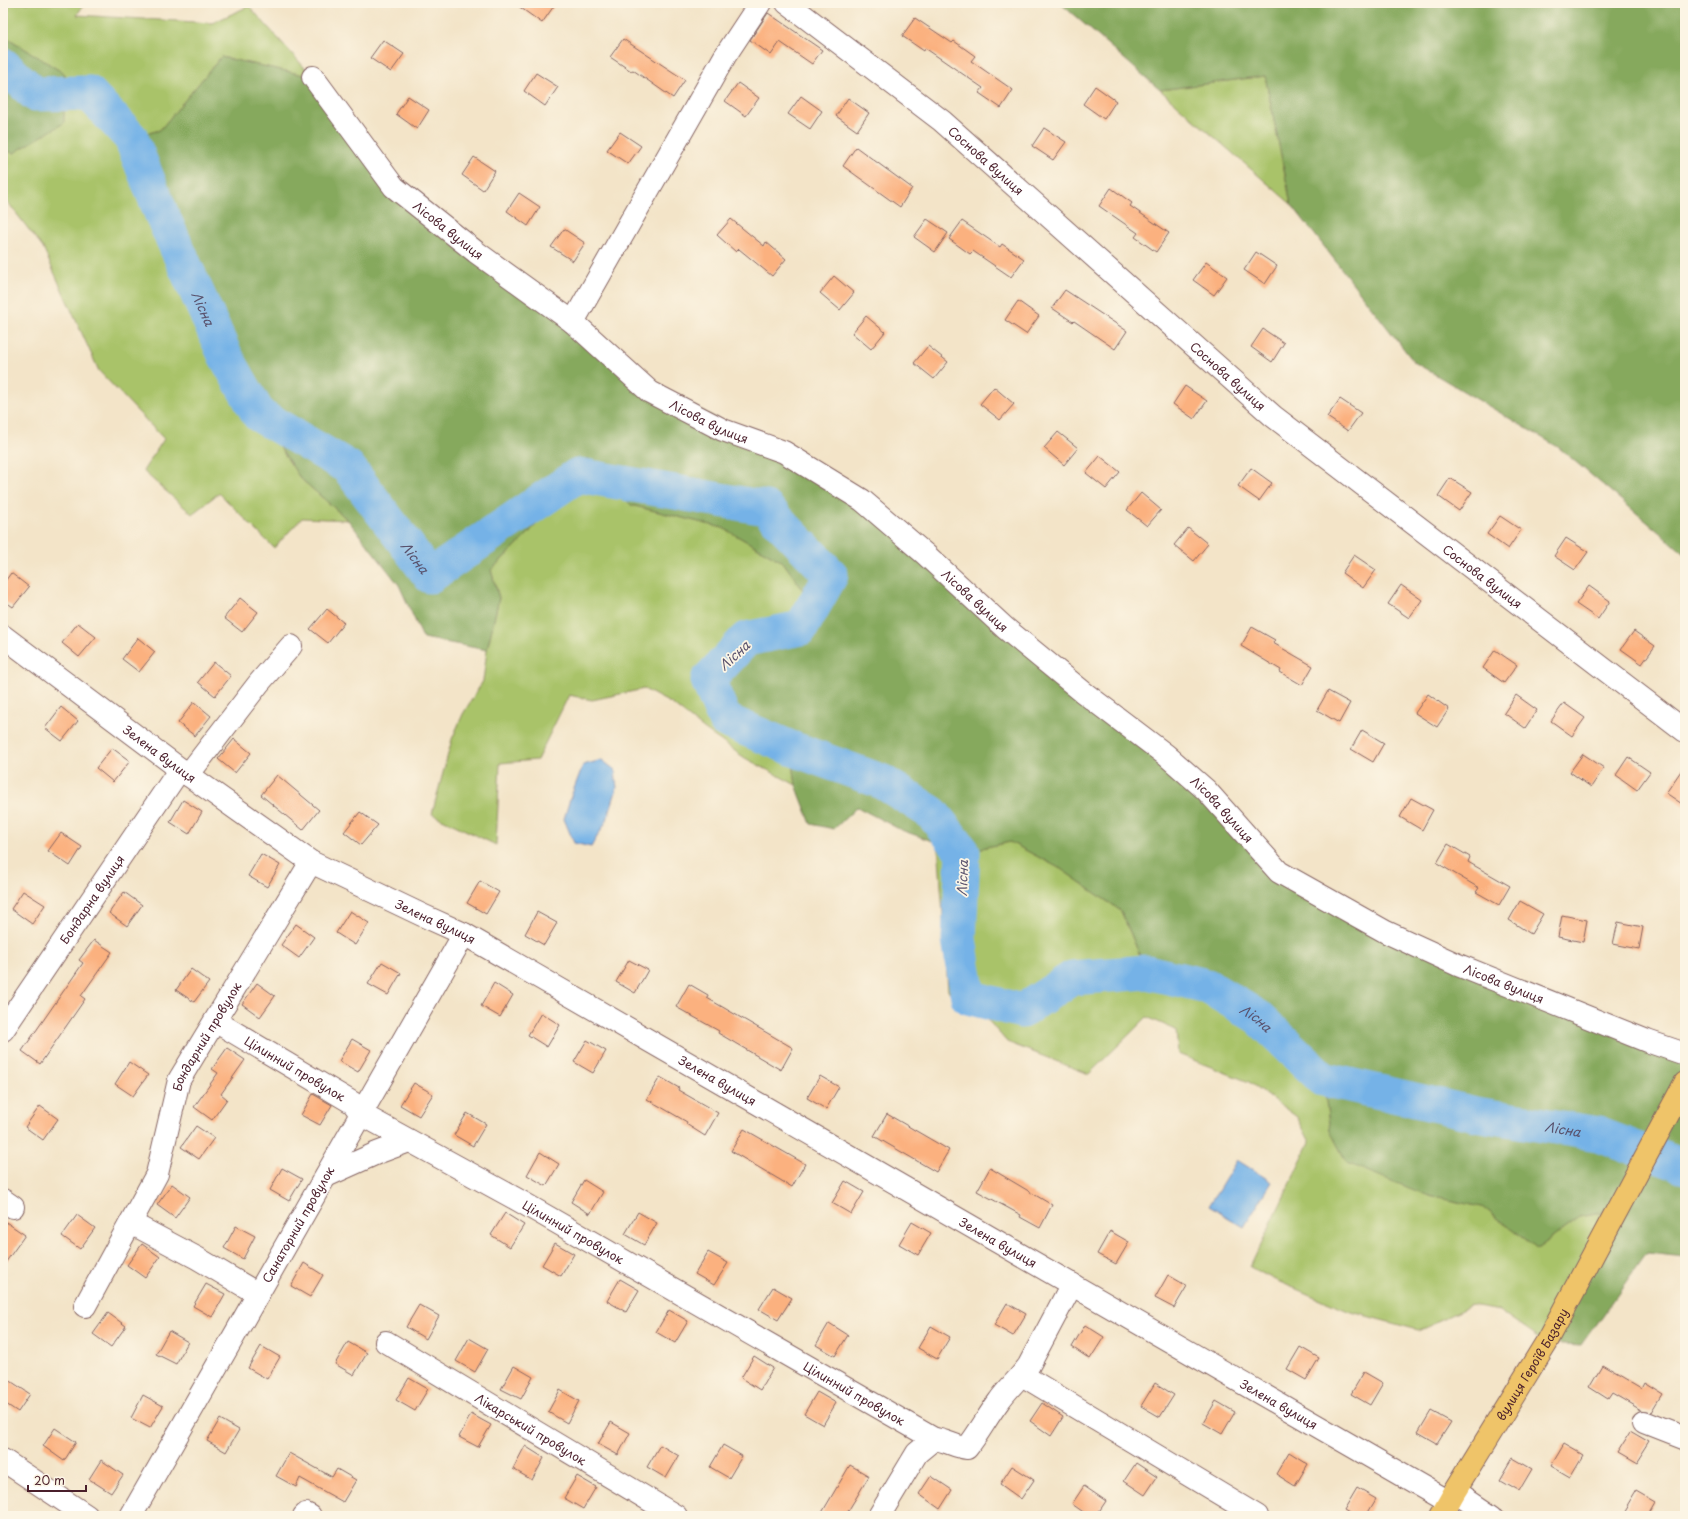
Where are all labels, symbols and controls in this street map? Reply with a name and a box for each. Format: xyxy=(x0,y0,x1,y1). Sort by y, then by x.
street label: Соснова вулиця xyxy=(944,122,1028,199)
street label: Лісова вулиця xyxy=(409,197,487,264)
water label: Лісна xyxy=(188,288,220,329)
street label: Соснова вулиця xyxy=(1186,337,1270,415)
street label: Лісова вулиця xyxy=(667,395,751,447)
water label: Лісна xyxy=(397,537,435,578)
street label: Соснова вулиця xyxy=(1439,540,1526,612)
street label: Лісова вулиця xyxy=(938,565,1013,636)
water label: Лісна xyxy=(714,635,754,674)
street label: Зелена вулиця xyxy=(120,720,200,787)
street label: Лісова вулиця xyxy=(1187,772,1258,847)
street label: Бондарна вулиця xyxy=(55,851,128,947)
water label: Лісна xyxy=(952,859,972,896)
street label: Зелена вулиця xyxy=(392,895,479,948)
street label: Лісова вулиця xyxy=(1461,959,1547,1008)
street label: Бондарний провулок xyxy=(168,978,246,1093)
water label: Лісна xyxy=(1237,999,1277,1036)
street label: Цілинний провулок xyxy=(241,1032,349,1106)
street label: Зелена вулиця xyxy=(676,1051,760,1110)
water label: Лісна xyxy=(1544,1116,1583,1141)
street label: Санаторний провулок xyxy=(257,1162,339,1286)
street label: Цілинний провулок xyxy=(519,1196,628,1269)
street label: Зелена вулиця xyxy=(956,1213,1040,1272)
street label: вулиця Героїв Базару xyxy=(1492,1305,1572,1424)
street label: Цілинний провулок xyxy=(800,1357,909,1430)
street label: Зелена вулиця xyxy=(1237,1375,1321,1433)
street label: Лікарський провулок xyxy=(472,1389,591,1470)
scale bar xyxy=(28,1467,86,1493)
text: 20 m xyxy=(34,1471,65,1489)

